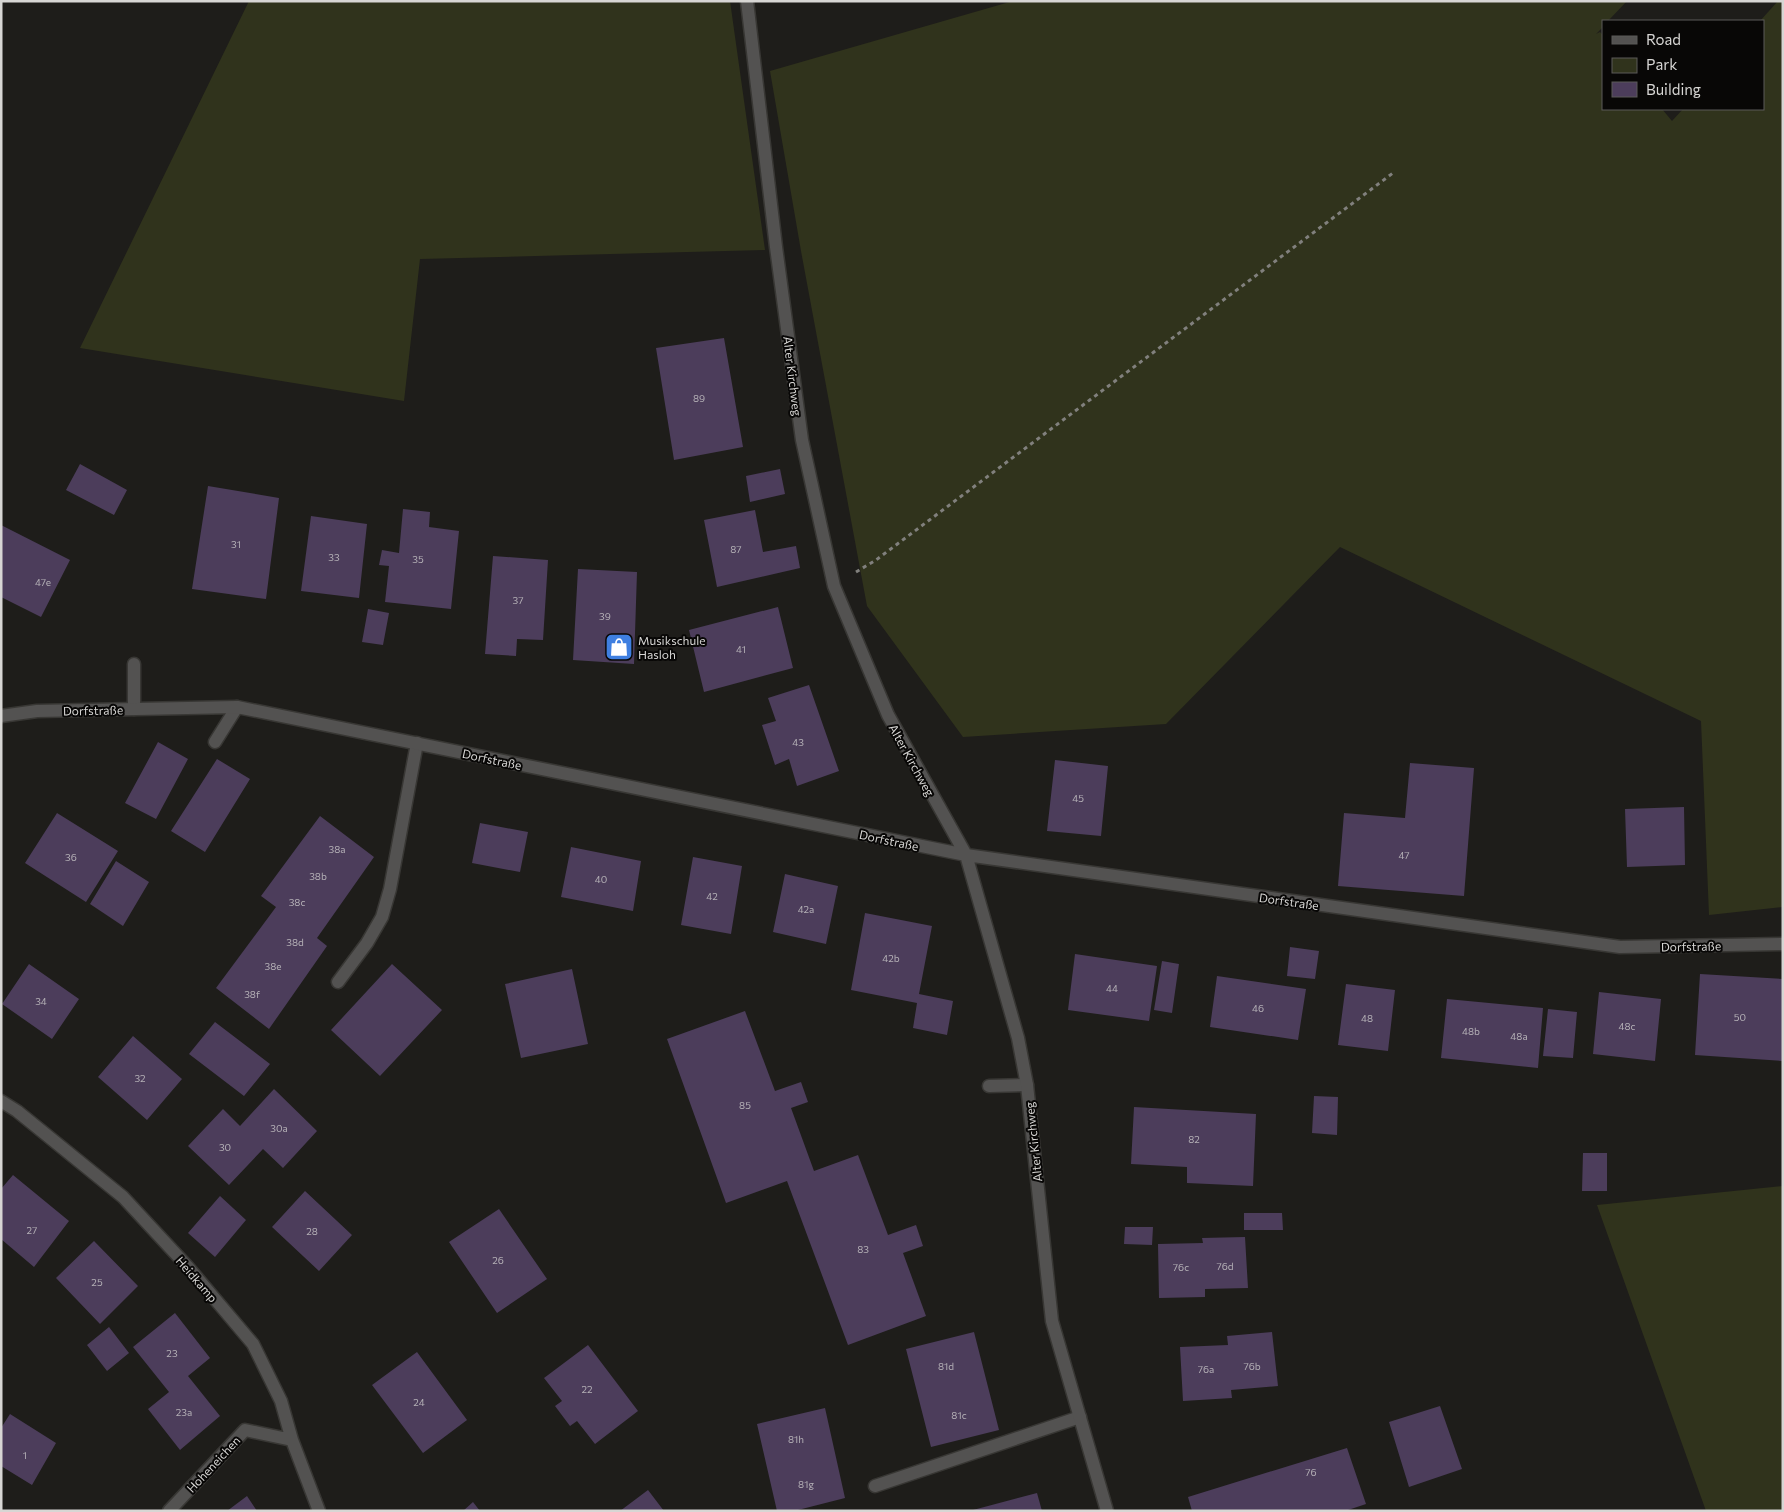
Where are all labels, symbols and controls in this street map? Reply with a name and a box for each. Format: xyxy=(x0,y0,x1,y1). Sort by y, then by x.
legend xyxy=(1602,20,1764,110)
text: Road xyxy=(1646,30,1681,48)
text: Park xyxy=(1646,55,1677,73)
text: Building xyxy=(1646,80,1701,98)
street label: Alter Kirchweg xyxy=(781,335,805,417)
house number: 89 xyxy=(693,392,705,404)
house number: 31 xyxy=(231,538,241,550)
house number: 87 xyxy=(730,543,742,555)
house number: 33 xyxy=(328,551,340,563)
house number: 35 xyxy=(412,553,424,565)
house number: 47e xyxy=(35,576,51,588)
house number: 37 xyxy=(513,594,523,606)
house number: 39 xyxy=(599,610,611,622)
shop icon: Musikschule Hasloh xyxy=(604,632,634,662)
place label: Musikschule Hasloh xyxy=(638,633,706,661)
house number: 41 xyxy=(736,643,746,655)
street label: Dorfstraße xyxy=(63,702,123,718)
street label: Alter Kirchweg xyxy=(886,722,938,799)
house number: 43 xyxy=(792,736,804,748)
street label: Dorfstraße xyxy=(461,746,523,772)
house number: 45 xyxy=(1072,792,1084,804)
street label: Dorfstraße xyxy=(858,827,920,853)
house number: 38a xyxy=(328,843,346,855)
house number: 47 xyxy=(1398,849,1410,861)
house number: 36 xyxy=(65,851,77,863)
house number: 38b xyxy=(309,870,327,882)
house number: 40 xyxy=(595,873,607,885)
house number: 42 xyxy=(706,890,718,902)
street label: Dorfstraße xyxy=(1258,890,1320,912)
house number: 38c xyxy=(289,896,305,908)
house number: 42a xyxy=(798,903,814,915)
house number: 38d xyxy=(286,936,304,948)
street label: Dorfstraße xyxy=(1661,938,1721,954)
house number: 42b xyxy=(882,952,900,964)
house number: 38e xyxy=(264,960,282,972)
house number: 44 xyxy=(1106,982,1118,994)
house number: 38f xyxy=(244,988,260,1000)
house number: 34 xyxy=(35,995,47,1007)
house number: 46 xyxy=(1252,1002,1264,1014)
house number: 50 xyxy=(1734,1011,1746,1023)
house number: 48 xyxy=(1361,1012,1373,1024)
house number: 48c xyxy=(1618,1020,1636,1032)
house number: 48b xyxy=(1462,1025,1480,1037)
house number: 48a xyxy=(1510,1030,1528,1042)
house number: 32 xyxy=(134,1072,146,1084)
house number: 85 xyxy=(739,1099,751,1111)
street label: Alter Kirchweg xyxy=(1022,1101,1044,1183)
house number: 30a xyxy=(270,1122,288,1134)
house number: 82 xyxy=(1188,1133,1200,1145)
house number: 30 xyxy=(219,1141,231,1153)
house number: 27 xyxy=(27,1224,37,1236)
house number: 28 xyxy=(306,1225,318,1237)
house number: 83 xyxy=(857,1243,869,1255)
street label: Heidkamp xyxy=(173,1253,221,1305)
house number: 26 xyxy=(492,1254,504,1266)
house number: 76d xyxy=(1216,1260,1234,1272)
house number: 76c xyxy=(1173,1261,1189,1273)
house number: 25 xyxy=(91,1276,103,1288)
house number: 23 xyxy=(166,1347,178,1359)
house number: 81d xyxy=(938,1360,954,1372)
house number: 76b xyxy=(1243,1360,1261,1372)
house number: 76a xyxy=(1198,1363,1214,1375)
house number: 22 xyxy=(581,1383,593,1395)
house number: 24 xyxy=(413,1396,425,1408)
house number: 23a xyxy=(176,1406,192,1418)
house number: 81c xyxy=(951,1409,967,1421)
street label: Hoheneichen xyxy=(183,1433,243,1495)
house number: 81h xyxy=(788,1433,804,1445)
house number: 1 xyxy=(23,1449,27,1461)
house number: 76 xyxy=(1305,1466,1317,1478)
house number: 81g xyxy=(798,1478,814,1490)

